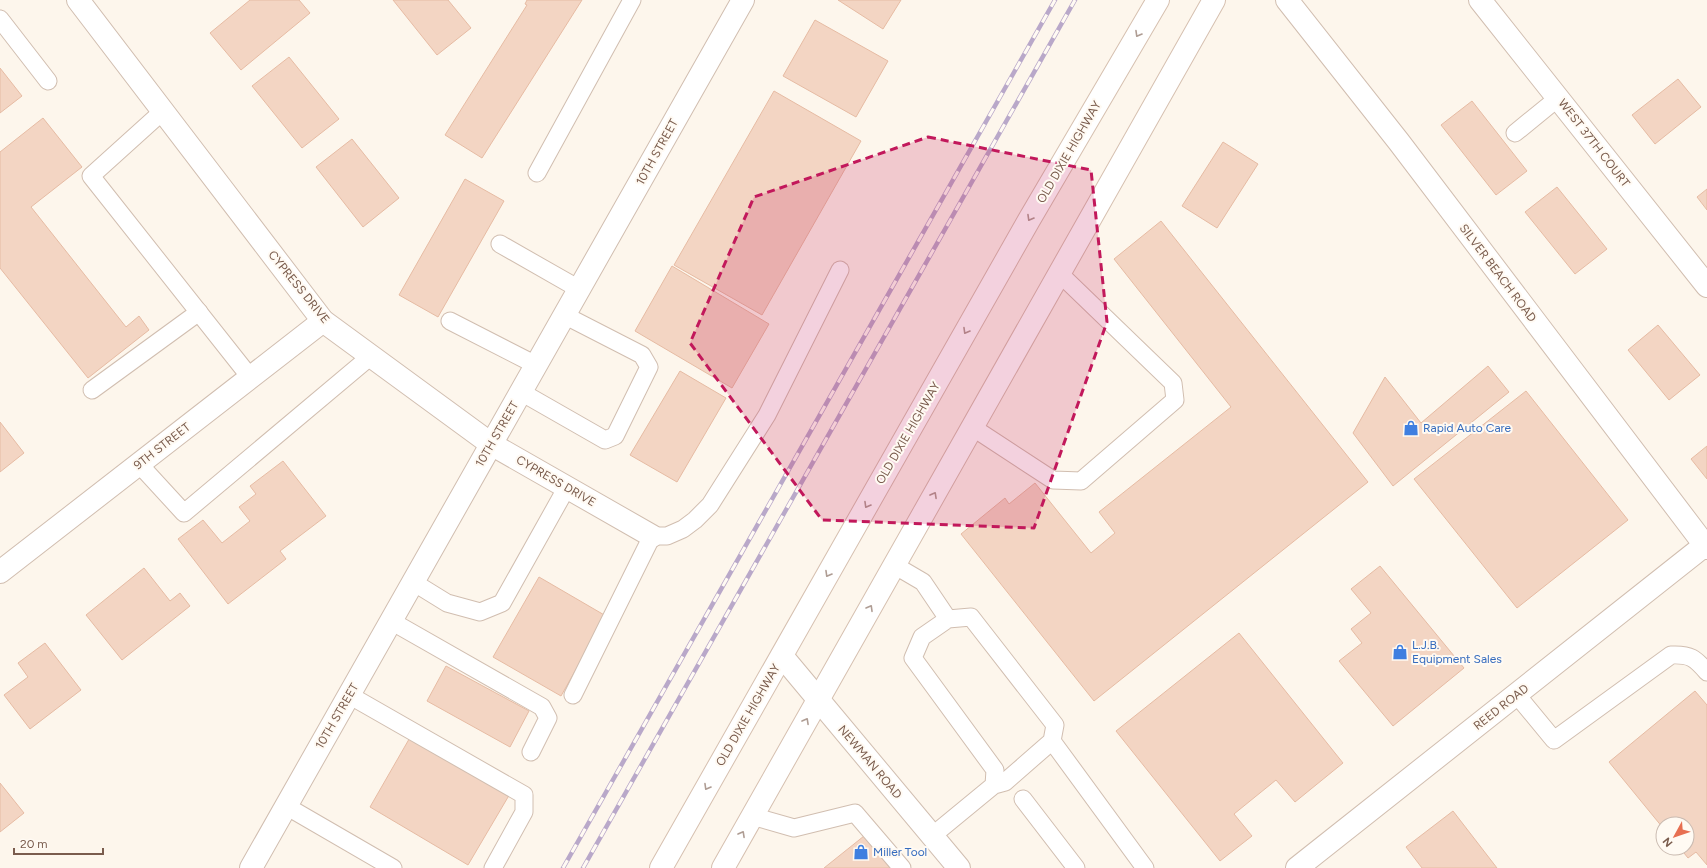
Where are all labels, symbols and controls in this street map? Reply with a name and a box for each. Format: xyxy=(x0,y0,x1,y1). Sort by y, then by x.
one-way arrow xyxy=(1136,30,1143,37)
street label: WEST 37TH COURT xyxy=(1555,96,1633,190)
street label: OLD DIXIE HIGHWAY xyxy=(1034,98,1104,206)
street label: 10TH STREET xyxy=(633,116,681,188)
one-way arrow xyxy=(1028,214,1035,221)
street label: SILVER BEACH ROAD xyxy=(1457,221,1539,325)
street label: CYPRESS DRIVE xyxy=(265,248,333,326)
one-way arrow xyxy=(963,327,970,334)
street label: OLD DIXIE HIGHWAY xyxy=(873,379,943,487)
street label: 10TH STREET xyxy=(473,398,522,469)
street label: 9TH STREET xyxy=(131,419,193,472)
shop icon: Rapid Auto Care xyxy=(1402,419,1420,437)
place label: Rapid Auto Care xyxy=(1423,421,1512,435)
street label: CYPRESS DRIVE xyxy=(514,453,598,509)
one-way arrow xyxy=(929,491,936,499)
one-way arrow xyxy=(865,501,872,508)
one-way arrow xyxy=(825,570,832,577)
one-way arrow xyxy=(865,605,872,612)
place label: L.J.B. Equipment Sales xyxy=(1412,638,1502,666)
shop icon: L.J.B. Equipment Sales xyxy=(1391,643,1409,661)
street label: OLD DIXIE HIGHWAY xyxy=(713,661,783,769)
street label: 10TH STREET xyxy=(313,680,362,751)
street label: REED ROAD xyxy=(1471,681,1531,733)
one-way arrow xyxy=(801,718,808,725)
street label: NEWMAN ROAD xyxy=(835,722,905,802)
one-way arrow xyxy=(704,783,711,790)
north arrow xyxy=(1655,816,1695,856)
scale bar xyxy=(14,830,103,856)
one-way arrow xyxy=(737,831,744,838)
text: N xyxy=(1660,835,1675,850)
text: 20 m xyxy=(20,837,48,851)
shop icon: Miller Tool xyxy=(852,843,870,861)
place label: Miller Tool xyxy=(873,845,927,859)

